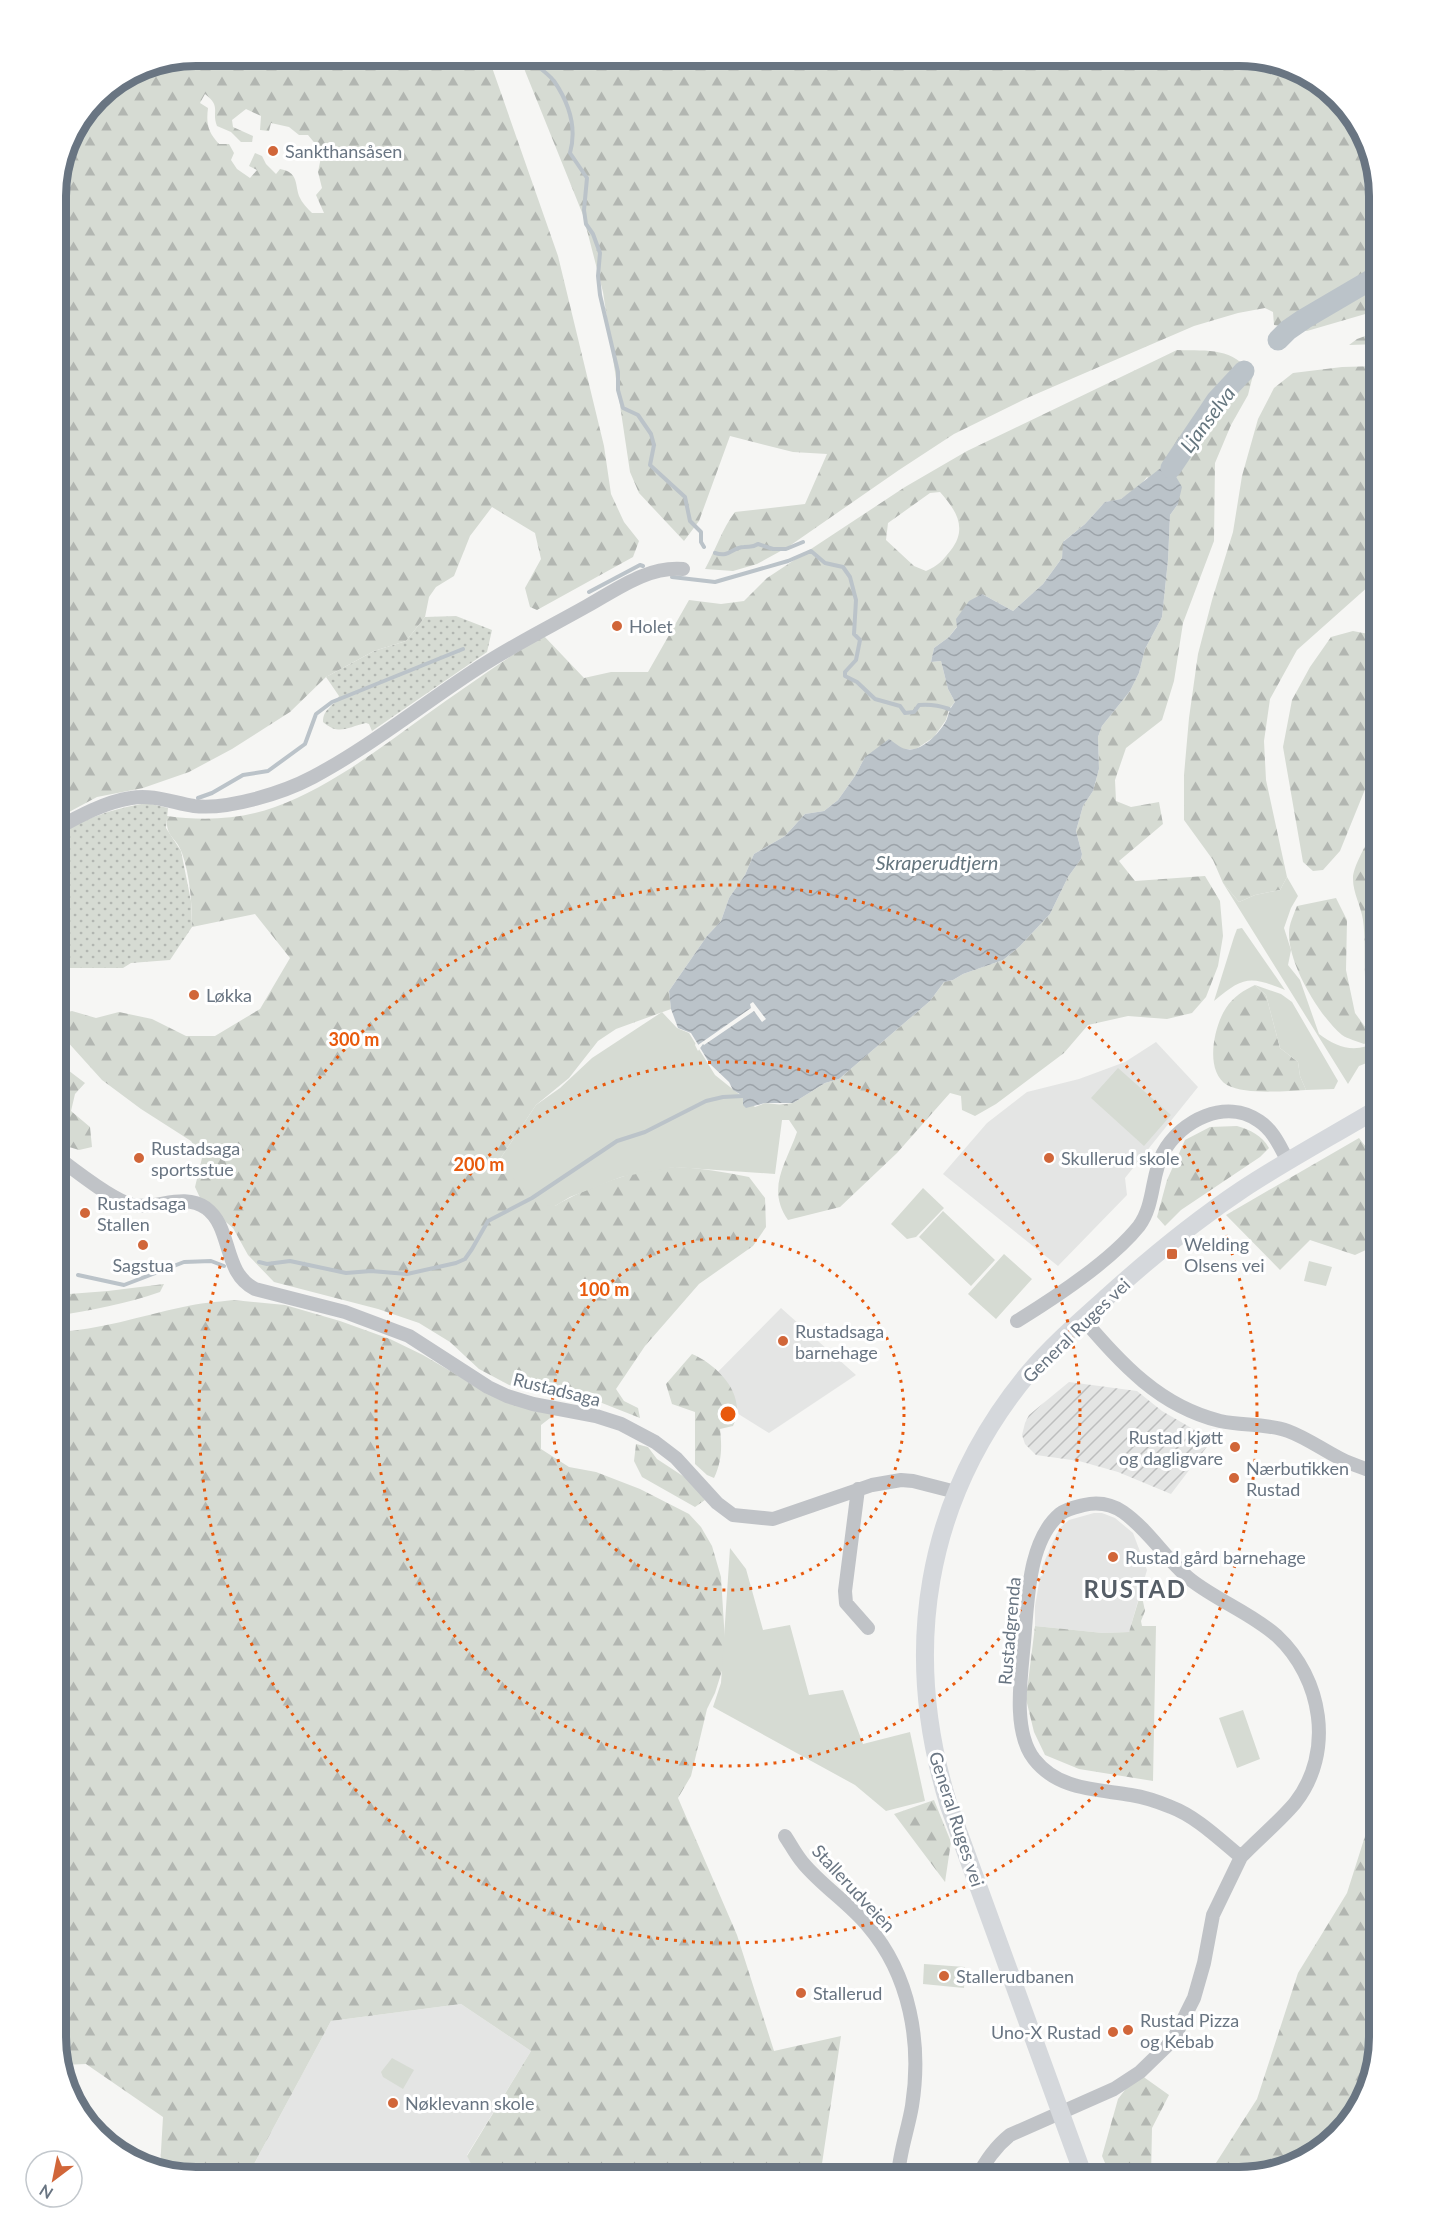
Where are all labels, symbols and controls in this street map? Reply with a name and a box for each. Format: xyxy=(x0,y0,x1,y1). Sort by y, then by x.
place label: Sankthansåsen xyxy=(285,140,402,162)
marker: Sankthansåsen xyxy=(266,144,280,158)
water label: Ljanselva xyxy=(1174,381,1240,457)
place label: Holet xyxy=(629,615,673,637)
marker: Holet xyxy=(610,619,624,633)
water label: Skraperudtjern xyxy=(876,850,998,874)
place label: Løkka xyxy=(206,984,252,1006)
marker: Løkka xyxy=(187,988,201,1002)
text: 300 m xyxy=(329,1028,379,1050)
place label: Rustadsaga sportsstue xyxy=(151,1137,240,1180)
place label: Skullerud skole xyxy=(1061,1147,1179,1169)
marker: Rustadsaga sportsstue xyxy=(132,1151,146,1165)
marker: Skullerud skole xyxy=(1042,1151,1056,1165)
text: 200 m xyxy=(454,1153,504,1175)
place label: Rustadsaga Stallen xyxy=(97,1192,186,1235)
marker: Rustadsaga Stallen xyxy=(78,1206,92,1220)
place label: Welding Olsens vei xyxy=(1184,1233,1265,1276)
marker: Sagstua xyxy=(136,1238,150,1252)
marker: Welding Olsens vei xyxy=(1165,1247,1179,1261)
place label: Sagstua xyxy=(112,1254,174,1276)
street label: General Ruges vei xyxy=(1018,1273,1134,1387)
text: 100 m xyxy=(579,1278,629,1300)
place label: Rustadsaga barnehage xyxy=(795,1320,884,1363)
marker: Rustadsaga barnehage xyxy=(776,1334,790,1348)
street label: Rustadsaga xyxy=(511,1368,603,1410)
centre of rings xyxy=(718,1404,738,1424)
place label: Rustad kjøtt og dagligvare xyxy=(1119,1426,1224,1469)
marker: Rustad kjøtt og dagligvare xyxy=(1228,1440,1242,1454)
place label: Nærbutikken Rustad xyxy=(1246,1457,1349,1500)
marker: Nærbutikken Rustad xyxy=(1227,1471,1241,1485)
place label: Rustad gård barnehage xyxy=(1125,1546,1306,1568)
marker: Rustad gård barnehage xyxy=(1106,1550,1120,1564)
district label: RUSTAD xyxy=(1084,1574,1186,1603)
street label: Rustadgrenda xyxy=(993,1576,1025,1686)
street label: General Ruges vei xyxy=(925,1749,989,1889)
street label: Stallerudveien xyxy=(808,1840,900,1936)
place label: Stallerudbanen xyxy=(956,1965,1074,1987)
marker: Stallerudbanen xyxy=(937,1969,951,1983)
place label: Stallerud xyxy=(813,1982,882,2004)
marker: Stallerud xyxy=(794,1986,808,2000)
place label: Rustad Pizza og Kebab xyxy=(1140,2009,1239,2052)
place label: Uno-X Rustad xyxy=(991,2021,1101,2043)
marker: Rustad Pizza og Kebab xyxy=(1121,2023,1135,2037)
marker: Uno-X Rustad xyxy=(1106,2025,1120,2039)
place label: Nøklevann skole xyxy=(405,2092,534,2114)
marker: Nøklevann skole xyxy=(386,2096,400,2110)
north arrow xyxy=(24,2149,84,2209)
text: N xyxy=(36,2181,56,2203)

